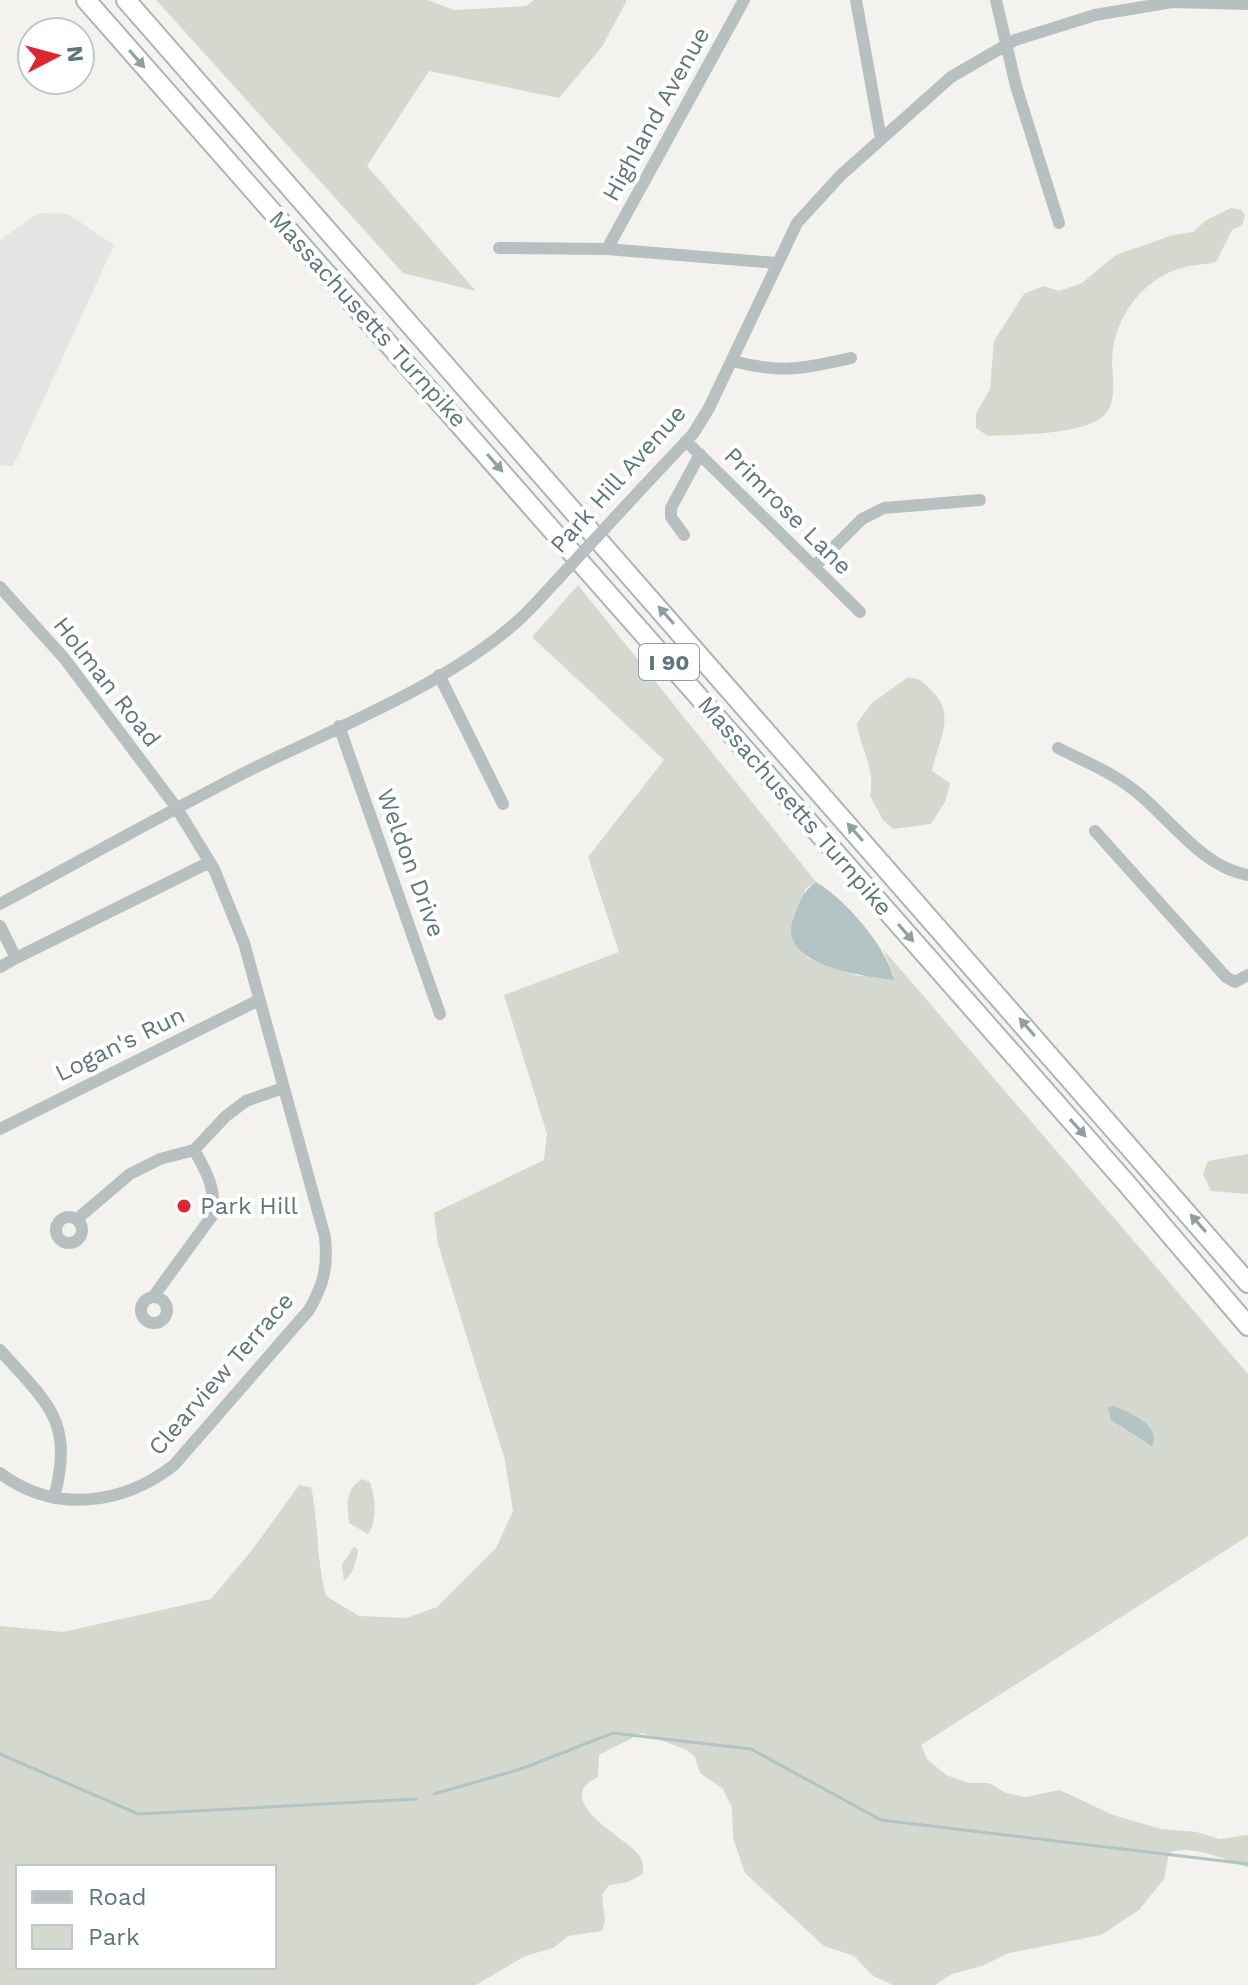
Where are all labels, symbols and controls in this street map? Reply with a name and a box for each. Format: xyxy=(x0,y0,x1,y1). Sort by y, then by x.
north arrow xyxy=(16,16,96,96)
street label: Highland Avenue xyxy=(597,22,715,206)
text: N xyxy=(62,45,89,63)
one-way arrow xyxy=(128,48,145,68)
street label: Massachusetts Turnpike xyxy=(263,205,473,433)
street label: Park Hill Avenue xyxy=(544,399,692,559)
street label: Primrose Lane xyxy=(718,441,858,581)
one-way arrow xyxy=(486,452,503,472)
one-way arrow xyxy=(657,606,675,625)
street label: Holman Road xyxy=(48,611,166,753)
road number: I 90 xyxy=(639,644,699,680)
street label: Massachusetts Turnpike xyxy=(692,691,898,921)
street label: Weldon Drive xyxy=(371,785,451,941)
one-way arrow xyxy=(847,822,865,841)
one-way arrow xyxy=(897,922,914,942)
street label: Logan's Run xyxy=(51,1001,189,1087)
one-way arrow xyxy=(1019,1017,1036,1037)
one-way arrow xyxy=(1068,1118,1086,1137)
place label: Park Hill xyxy=(200,1192,299,1220)
marker: Park Hill xyxy=(175,1197,193,1215)
one-way arrow xyxy=(1189,1214,1207,1233)
street label: Clearview Terrace xyxy=(143,1287,299,1461)
legend xyxy=(16,1865,276,1969)
text: Road xyxy=(88,1883,147,1911)
text: Park xyxy=(88,1923,140,1951)

